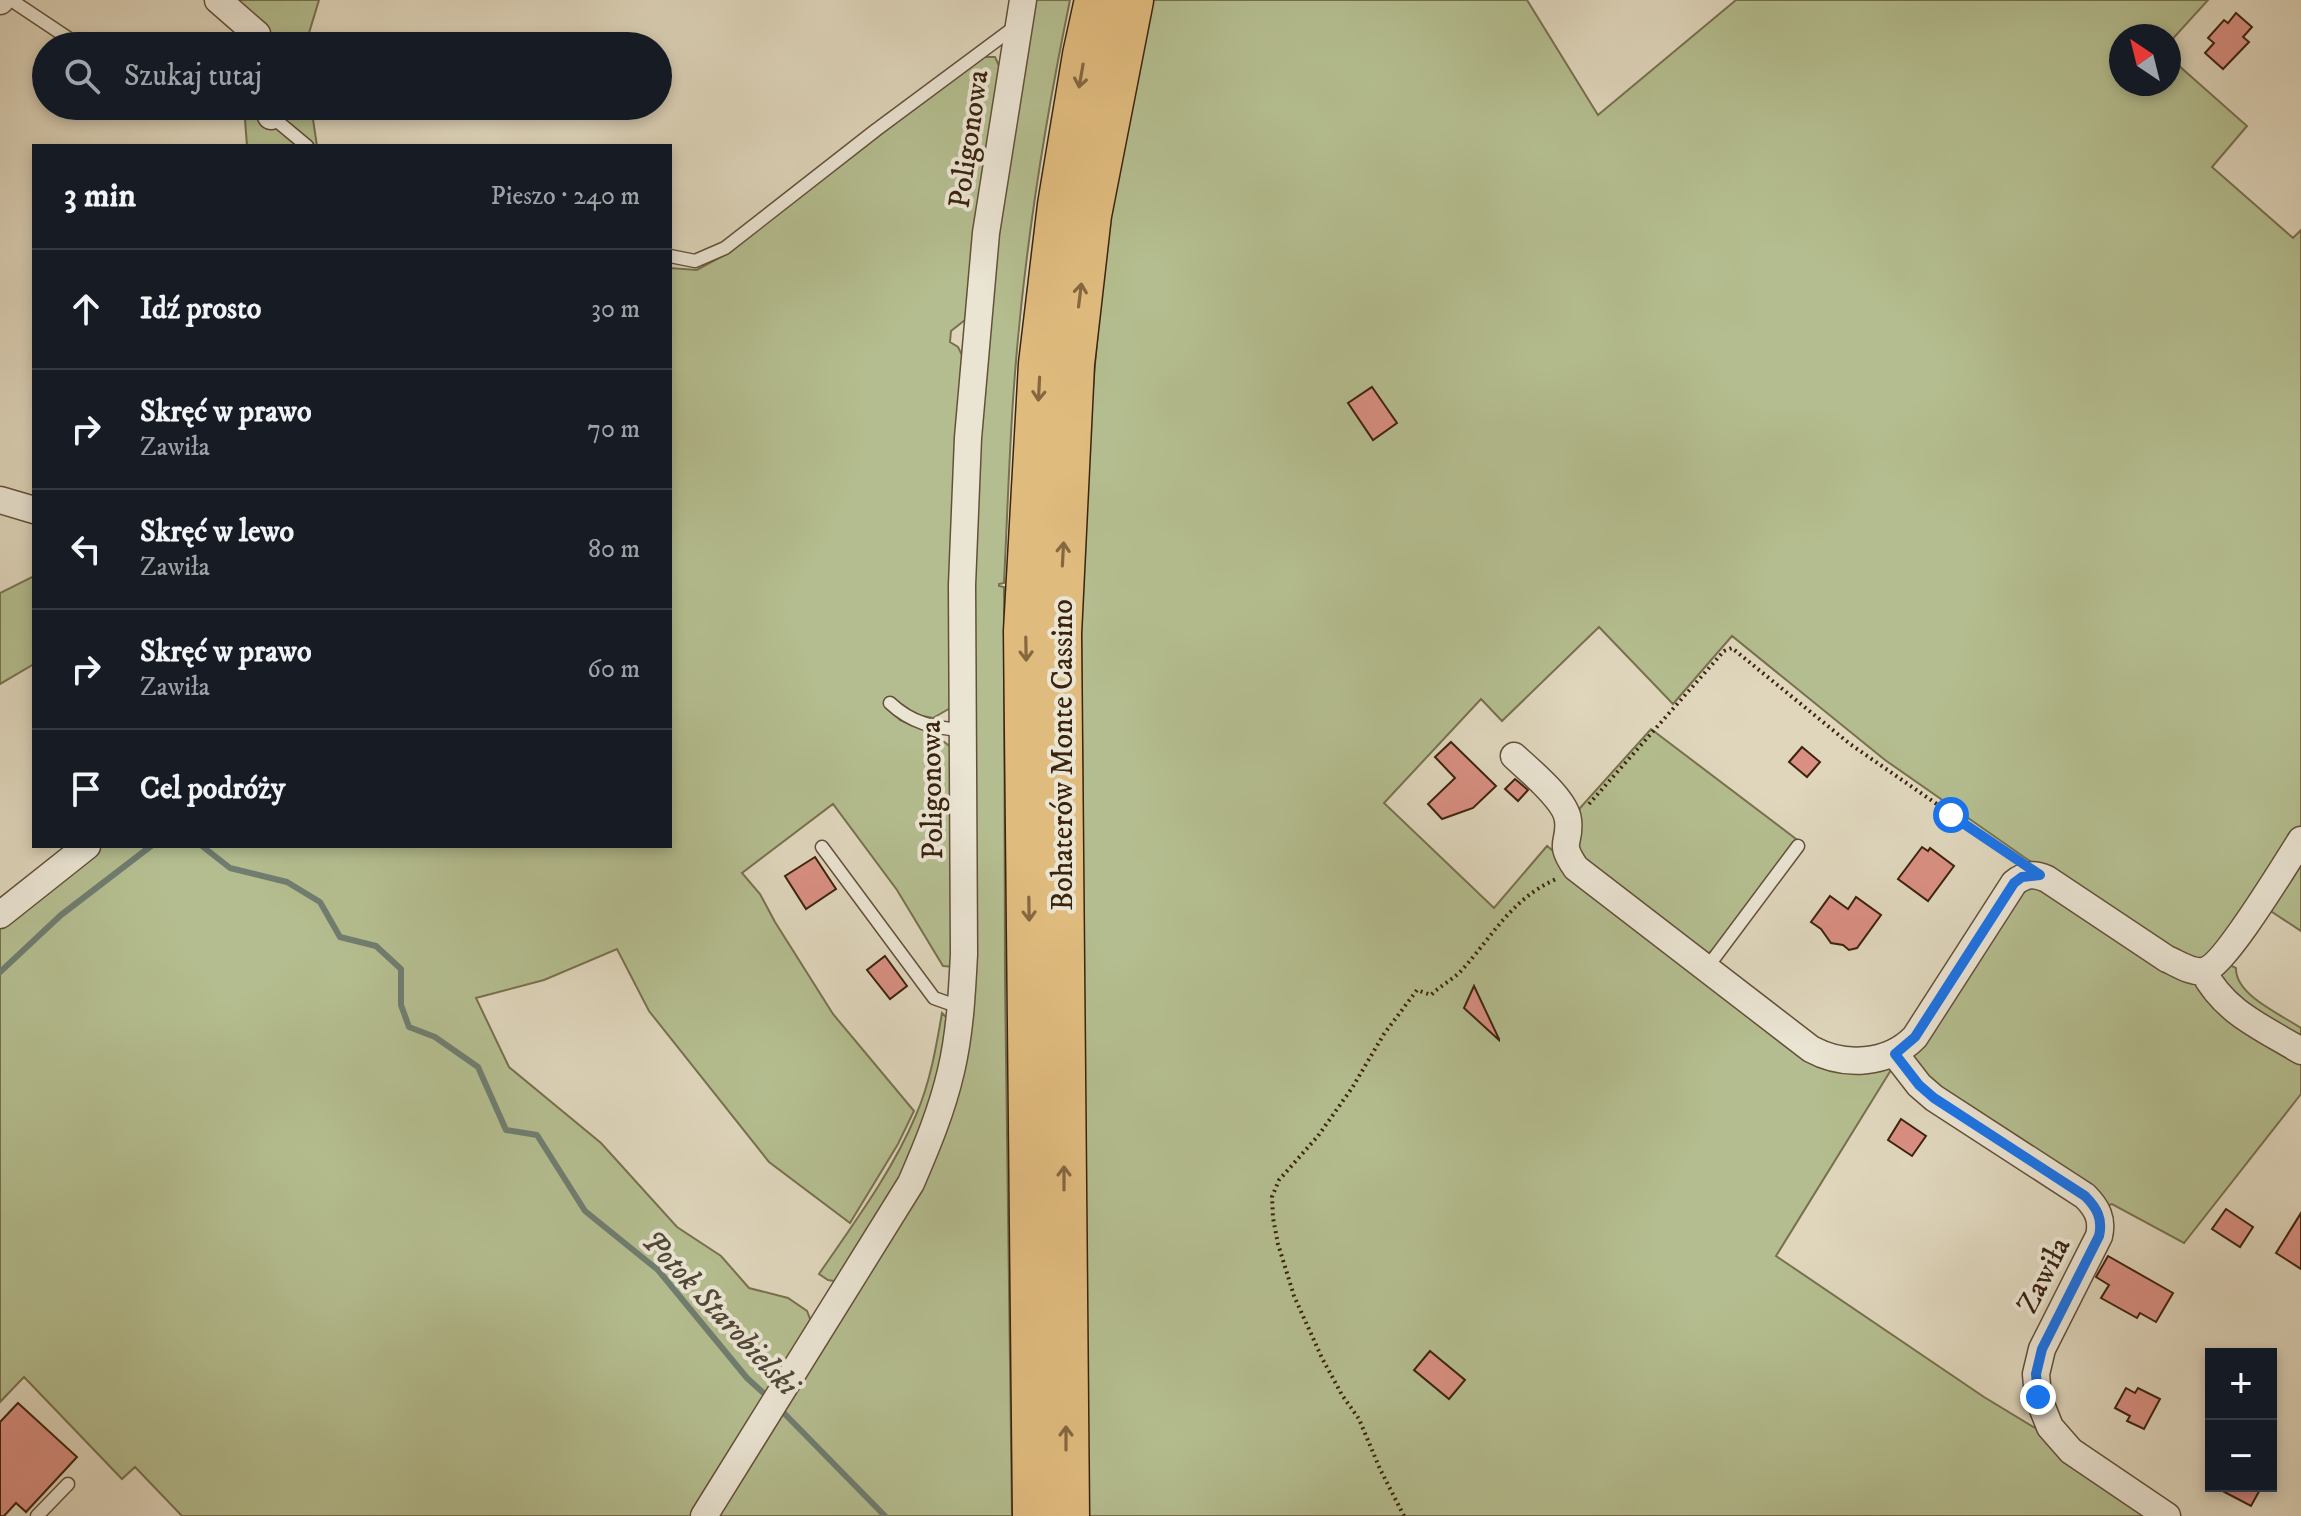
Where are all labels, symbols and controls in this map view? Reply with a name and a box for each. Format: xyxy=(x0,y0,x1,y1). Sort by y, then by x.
north arrow xyxy=(2109,24,2181,96)
search box xyxy=(32,32,672,120)
icon: search xyxy=(60,54,104,98)
text: Szukaj tutaj xyxy=(124,58,262,95)
one-way arrow xyxy=(1073,63,1088,89)
street label: Poligonowa xyxy=(941,67,998,211)
text: 3 min xyxy=(64,175,136,217)
text: Pieszo · 240 m xyxy=(491,180,640,213)
one-way arrow xyxy=(1073,283,1088,308)
icon: ahead xyxy=(64,287,108,331)
text: Idź prosto xyxy=(140,291,261,328)
text: 30 m xyxy=(591,293,640,326)
one-way arrow xyxy=(1031,375,1046,402)
text: Skręć w prawo xyxy=(140,394,312,431)
icon: right xyxy=(64,407,108,451)
text: 70 m xyxy=(587,413,640,446)
text: Zawiła xyxy=(140,431,210,464)
text: Skręć w lewo xyxy=(140,514,294,551)
icon: left xyxy=(64,527,108,571)
text: 80 m xyxy=(588,533,640,566)
one-way arrow xyxy=(1056,541,1071,568)
text: Zawiła xyxy=(140,551,210,584)
street label: Bohaterów Monte Cassino xyxy=(1045,599,1082,911)
text: Skręć w prawo xyxy=(140,634,312,671)
one-way arrow xyxy=(1018,635,1034,662)
icon: right xyxy=(64,647,108,691)
text: 60 m xyxy=(587,653,640,686)
text: Zawiła xyxy=(140,671,210,704)
street label: Poligonowa xyxy=(913,720,952,860)
icon: arrive xyxy=(64,767,108,811)
text: Cel podróży xyxy=(140,771,285,808)
route start xyxy=(1933,797,1969,833)
one-way arrow xyxy=(1021,895,1037,922)
one-way arrow xyxy=(1056,1165,1072,1192)
water label: Potok Starobielski xyxy=(632,1222,808,1406)
street label: Zawiła xyxy=(2010,1231,2079,1320)
map controls xyxy=(2205,1348,2277,1492)
button: + xyxy=(2205,1348,2277,1420)
route end xyxy=(2020,1379,2056,1415)
button: − xyxy=(2205,1420,2277,1492)
one-way arrow xyxy=(1058,1425,1074,1452)

